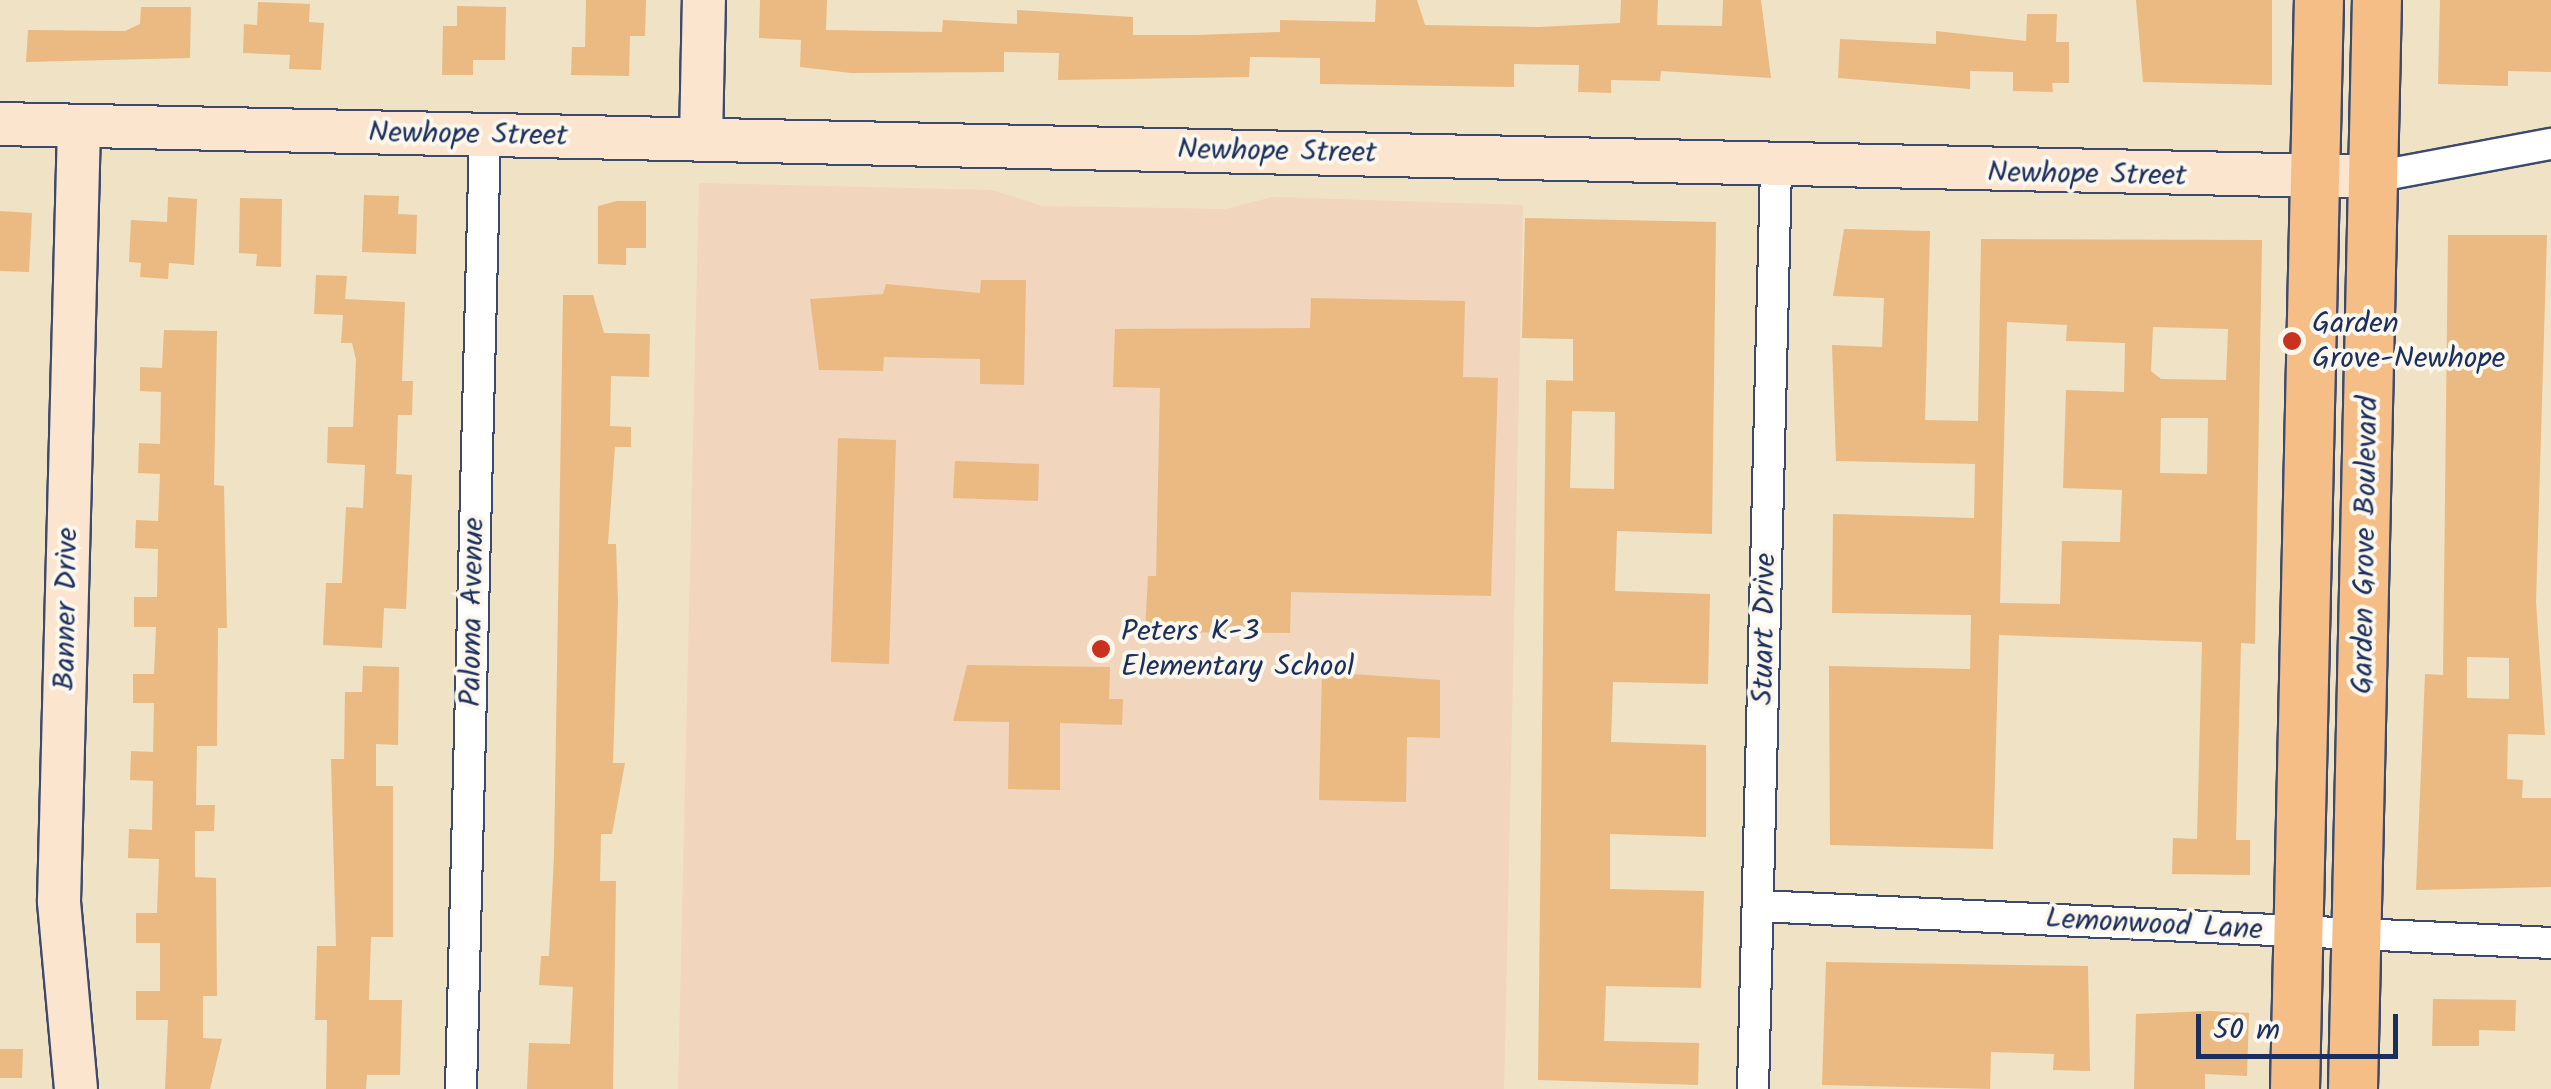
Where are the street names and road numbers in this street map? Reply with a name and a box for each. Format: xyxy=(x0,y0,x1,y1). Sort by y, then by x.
street label: Newhope Street xyxy=(368,115,568,155)
street label: Newhope Street xyxy=(1177,132,1377,172)
street label: Newhope Street xyxy=(1987,155,2187,195)
street label: Garden Grove Boulevard xyxy=(2345,395,2387,695)
street label: Paloma Avenue xyxy=(453,517,493,707)
street label: Banner Drive xyxy=(48,527,86,691)
street label: Stuart Drive xyxy=(1746,553,1784,705)
street label: Lemonwood Lane xyxy=(2044,901,2264,949)

